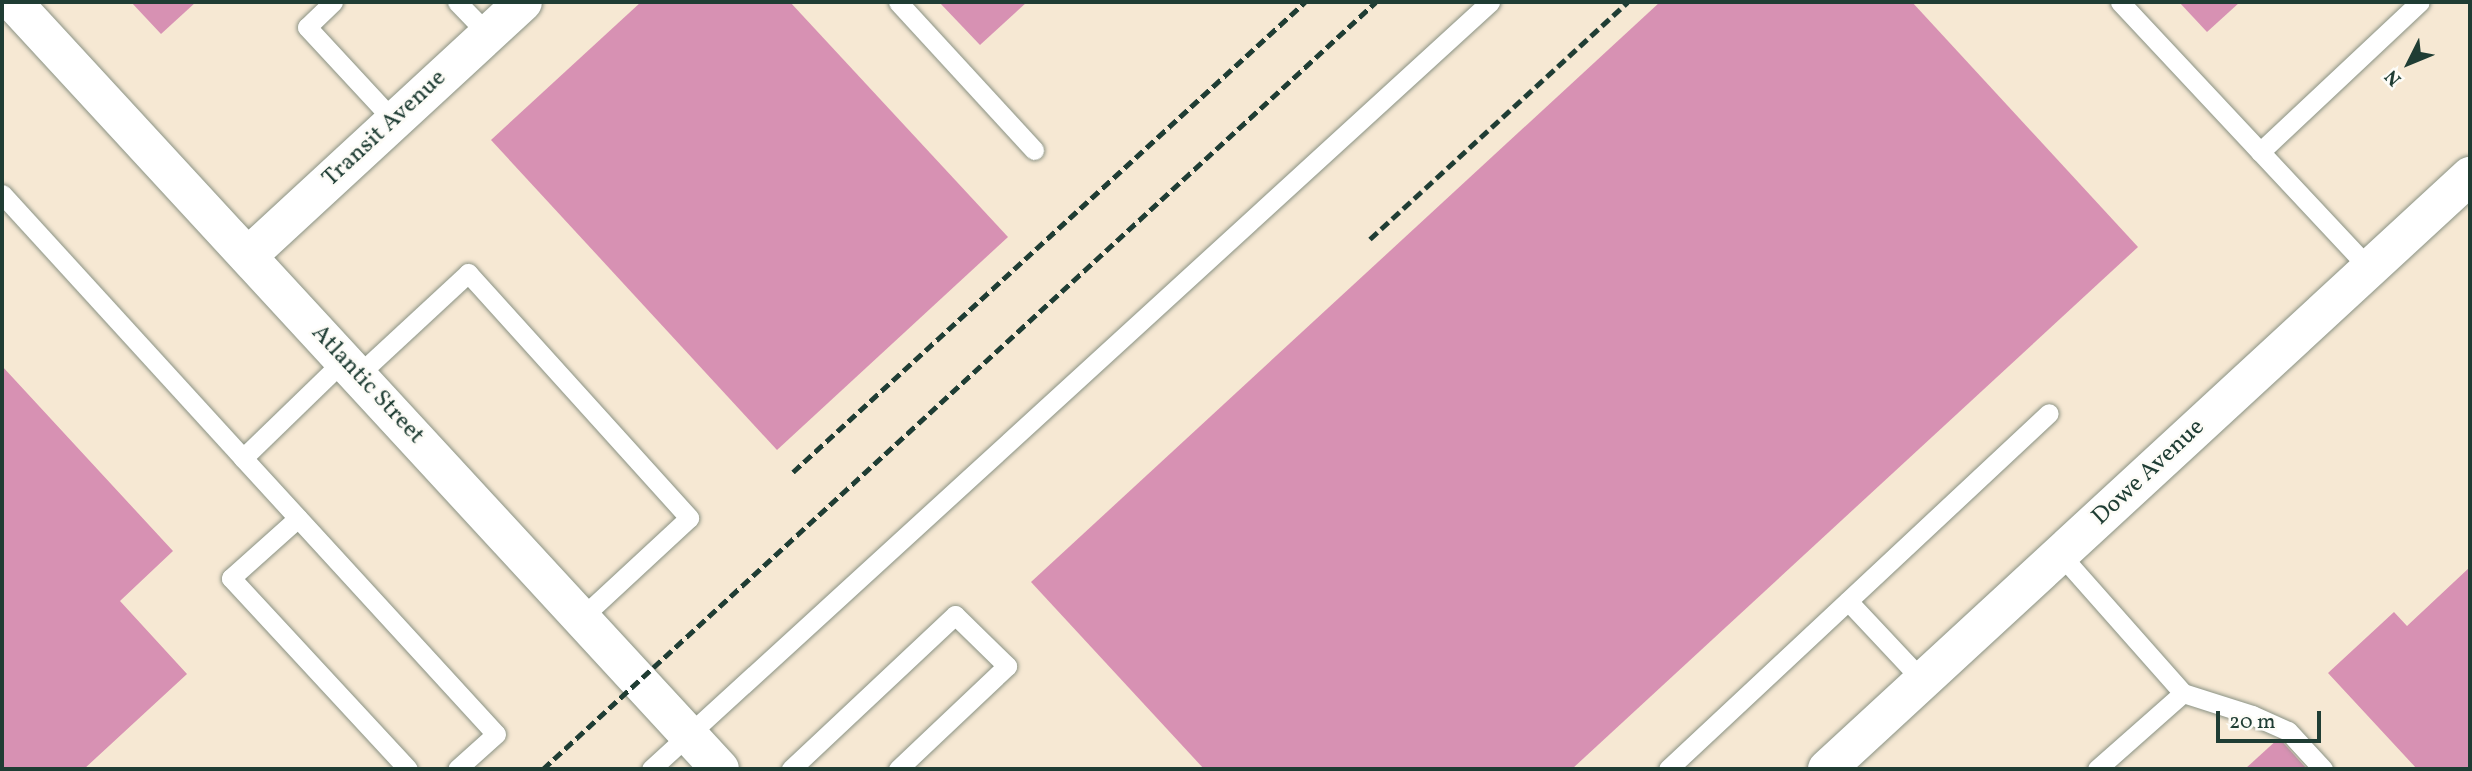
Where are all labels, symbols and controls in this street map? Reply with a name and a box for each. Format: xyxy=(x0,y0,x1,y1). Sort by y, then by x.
north arrow xyxy=(2374,28,2444,98)
text: N xyxy=(2379,63,2408,91)
street label: Transit Avenue xyxy=(317,64,453,194)
street label: Atlantic Street xyxy=(304,319,430,451)
street label: Dowe Avenue xyxy=(2087,414,2211,532)
scale bar xyxy=(2220,698,2325,742)
text: 20 m xyxy=(2229,708,2275,737)

